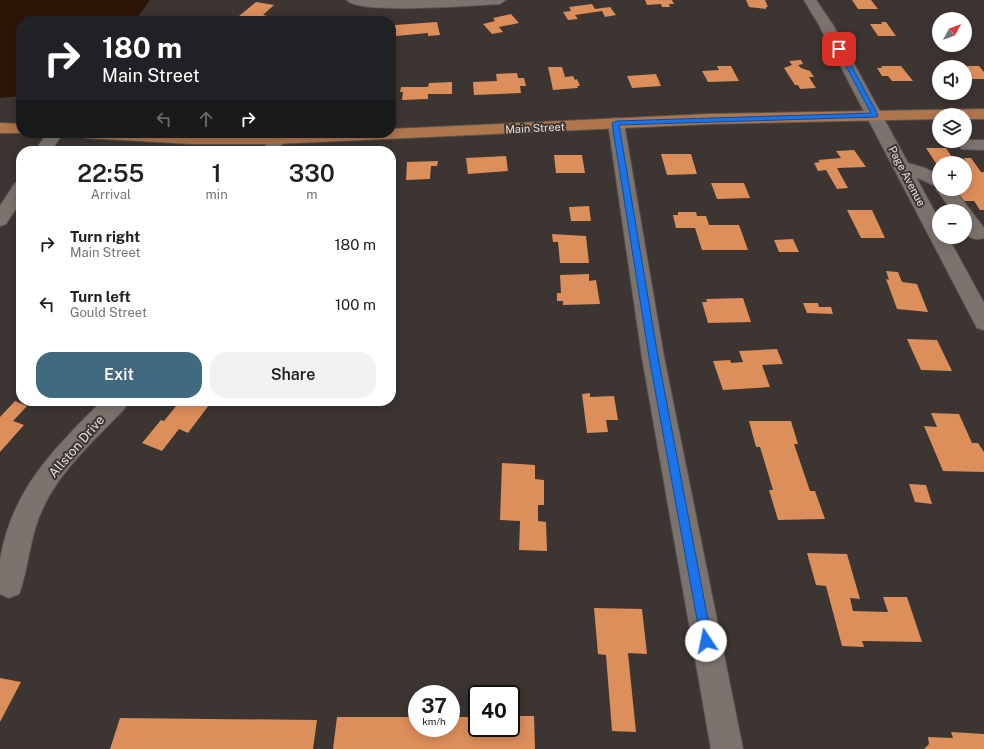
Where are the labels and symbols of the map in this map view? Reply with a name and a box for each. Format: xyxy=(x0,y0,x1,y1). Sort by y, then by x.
north arrow xyxy=(932,12,972,52)
pin xyxy=(822,32,856,66)
street label: Main Street xyxy=(505,120,565,136)
street label: Page Avenue xyxy=(886,144,928,208)
street label: Allston Drive xyxy=(45,412,107,480)
position arrow xyxy=(685,620,727,662)
speed limit sign: 40 xyxy=(468,685,520,737)

